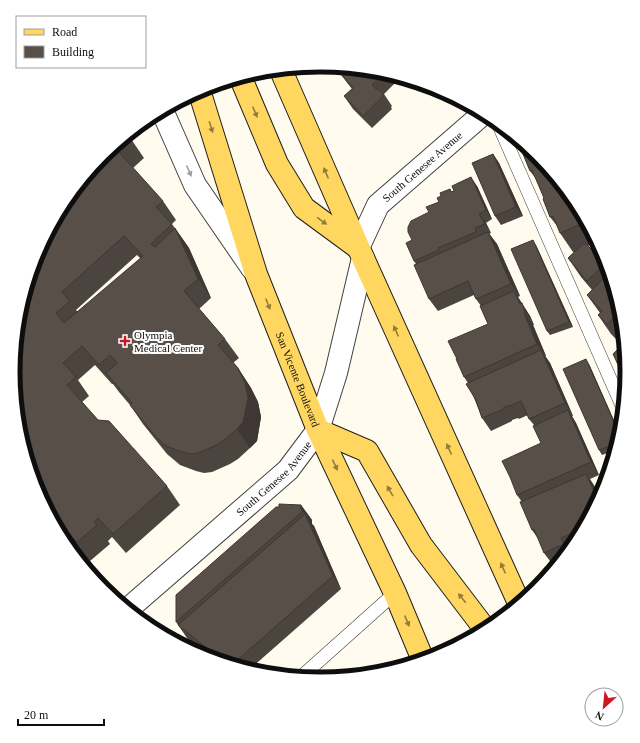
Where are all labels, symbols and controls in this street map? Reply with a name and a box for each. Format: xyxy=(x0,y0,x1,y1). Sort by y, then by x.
legend xyxy=(16,16,146,68)
text: Road xyxy=(52,25,77,39)
text: Building xyxy=(52,45,94,59)
one-way arrow xyxy=(253,107,259,119)
one-way arrow xyxy=(208,121,214,133)
street label: South Genesee Avenue xyxy=(380,129,465,204)
one-way arrow xyxy=(186,165,192,177)
one-way arrow xyxy=(323,168,329,179)
one-way arrow xyxy=(317,217,327,225)
one-way arrow xyxy=(265,298,271,309)
one-way arrow xyxy=(393,325,399,337)
place label: Olympia Medical Center xyxy=(134,329,202,354)
street label: San Vicente Boulevard xyxy=(274,330,322,429)
marker: Olympia Medical Center xyxy=(119,335,131,347)
street label: South Genesee Avenue xyxy=(234,439,314,518)
one-way arrow xyxy=(446,444,452,455)
one-way arrow xyxy=(332,459,338,471)
one-way arrow xyxy=(386,485,393,497)
one-way arrow xyxy=(500,562,506,574)
one-way arrow xyxy=(458,593,466,604)
one-way arrow xyxy=(404,616,410,627)
north arrow xyxy=(584,687,624,727)
scale bar xyxy=(18,701,104,727)
text: 20 m xyxy=(24,708,49,722)
text: N xyxy=(593,709,606,723)

